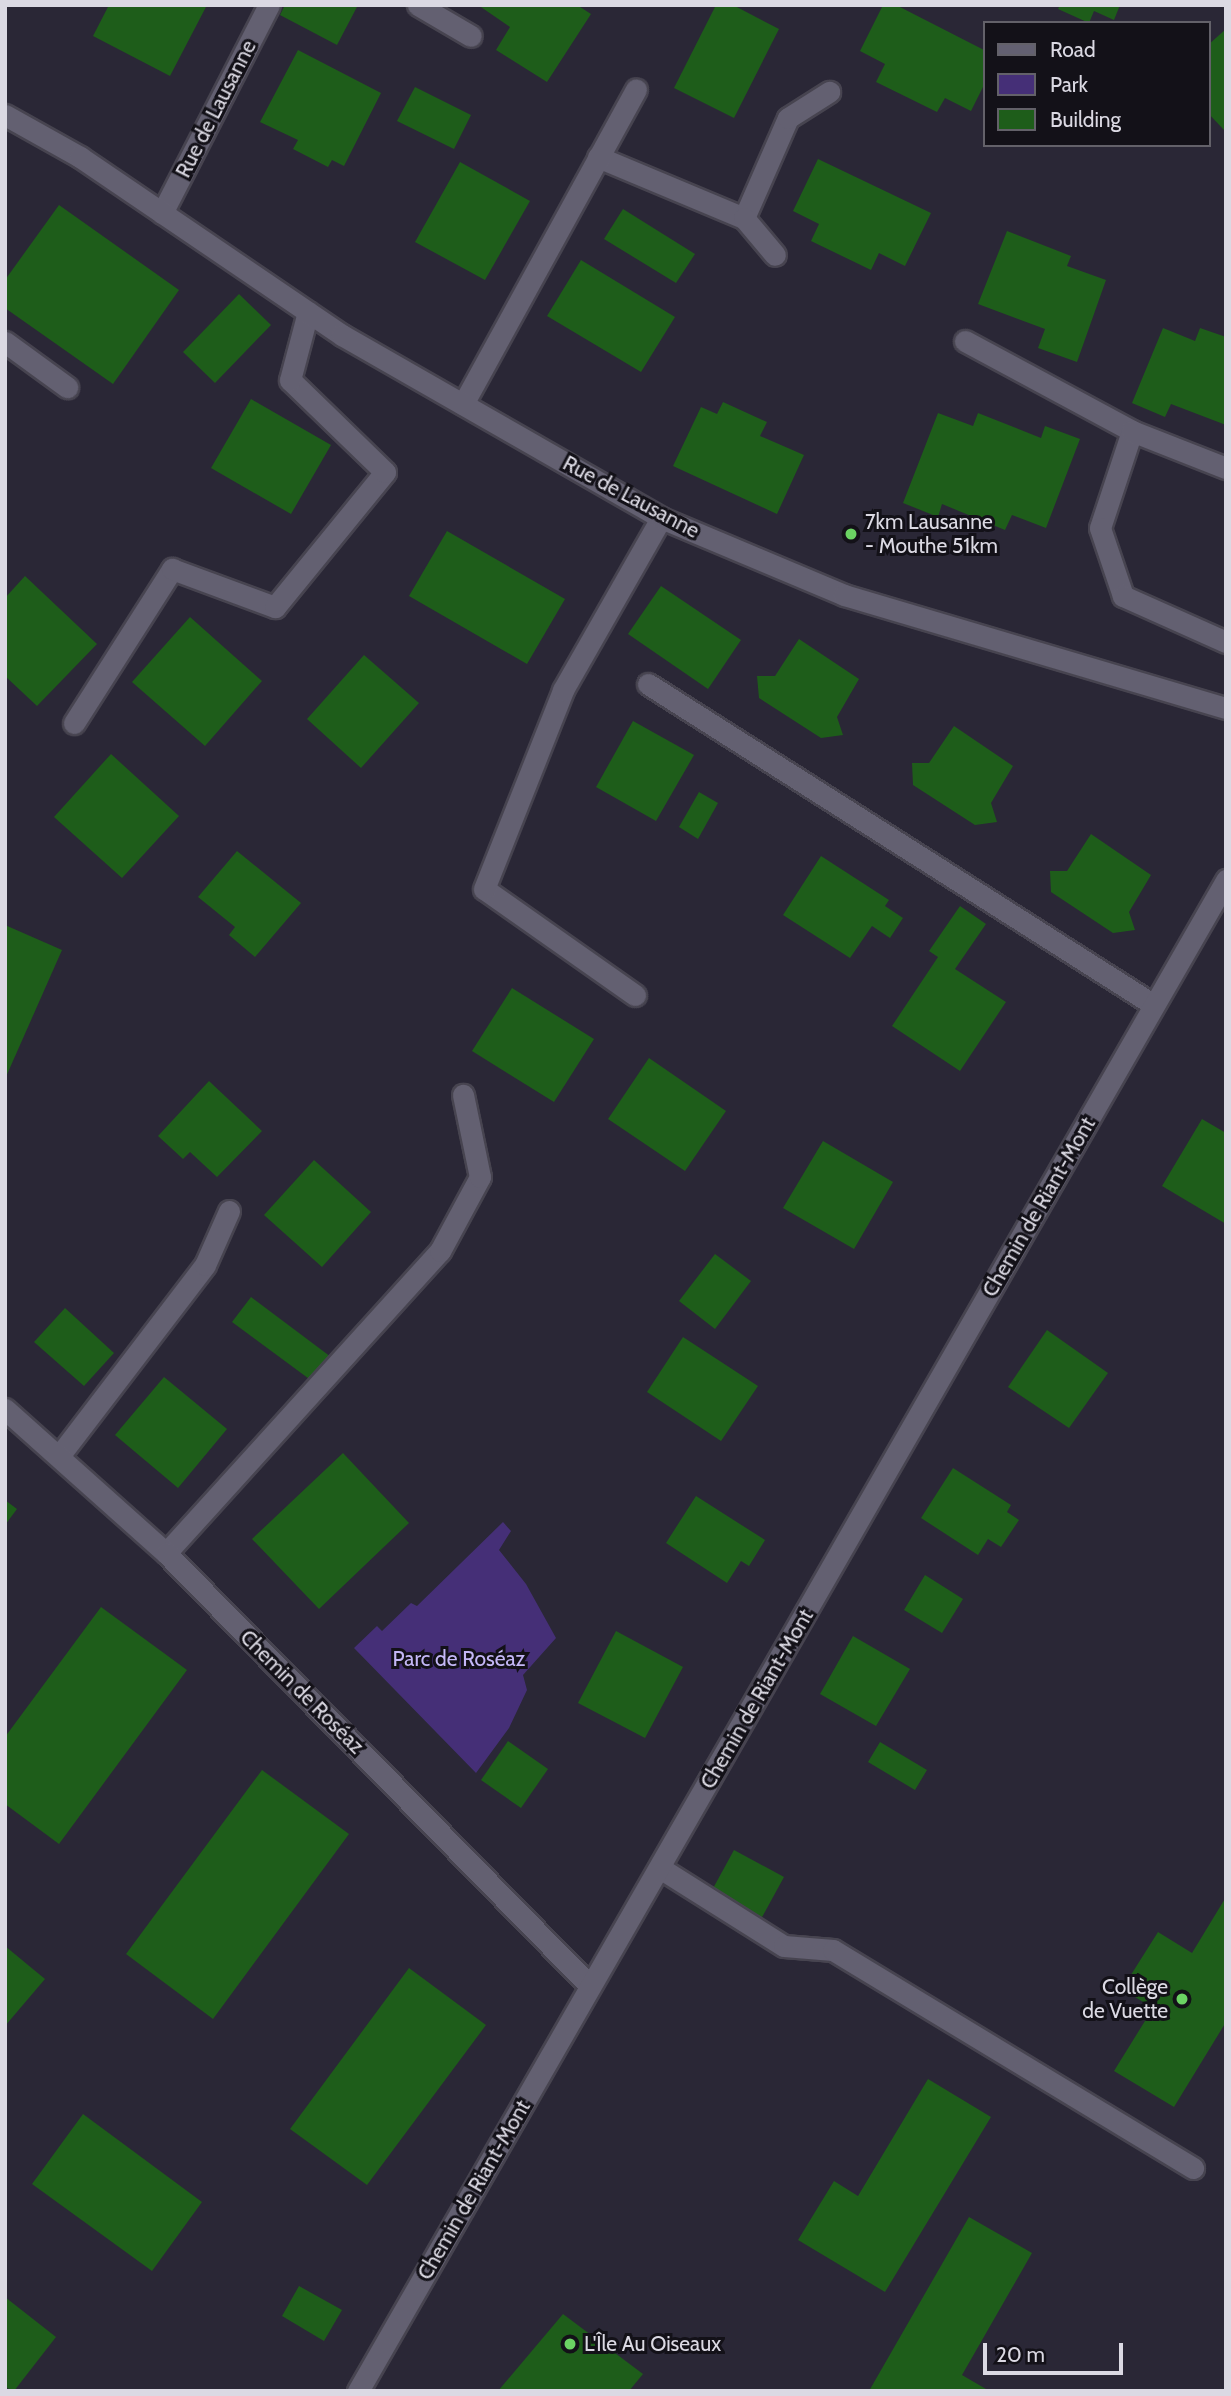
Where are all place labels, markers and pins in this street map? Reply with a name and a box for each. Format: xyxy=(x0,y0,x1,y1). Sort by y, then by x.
place label: 7km Lausanne - Mouthe 51km xyxy=(865,509,998,559)
marker: 7km Lausanne - Mouthe 51km xyxy=(843,526,859,542)
place label: Collège de Vuette xyxy=(1082,1974,1168,2024)
marker: Collège de Vuette xyxy=(1174,1991,1190,2007)
place label: L'Île Au Oiseaux xyxy=(584,2331,721,2357)
marker: L'Île Au Oiseaux xyxy=(562,2336,578,2352)

